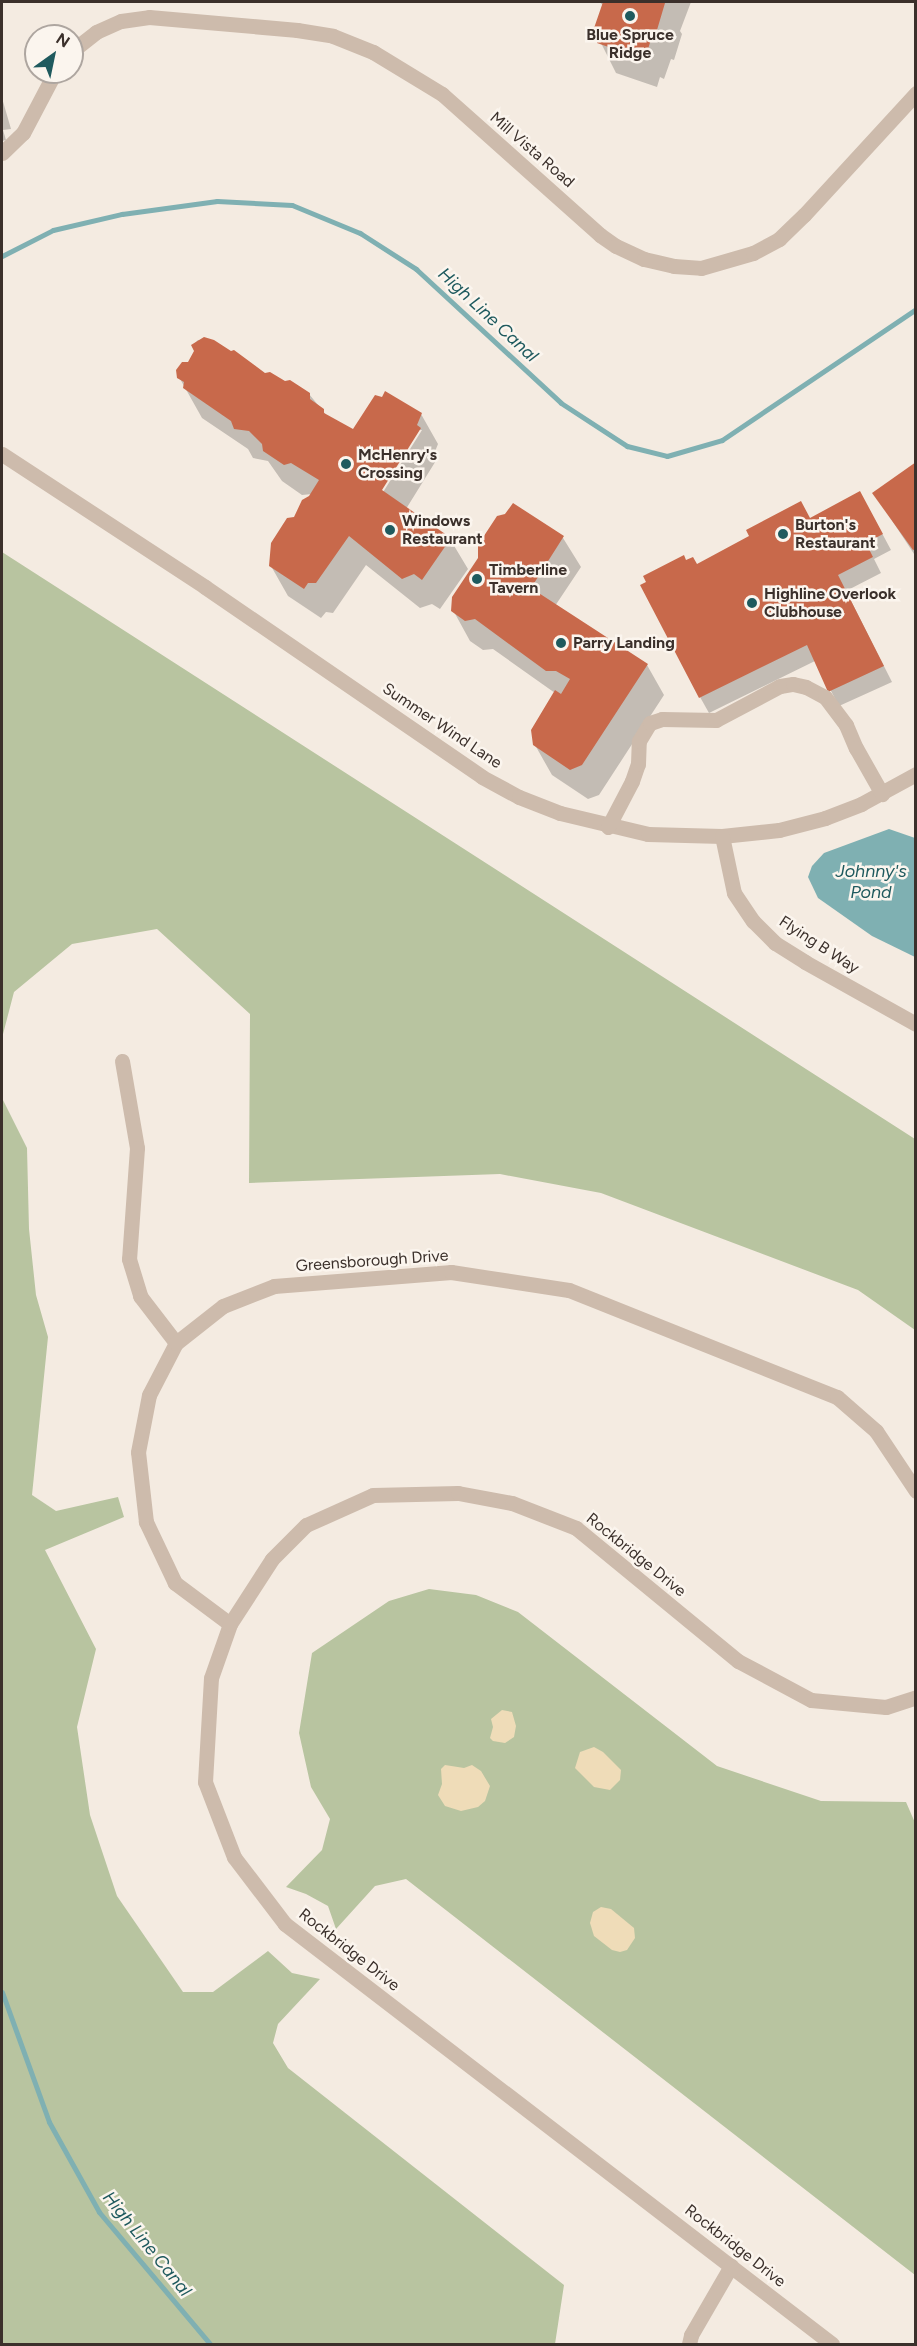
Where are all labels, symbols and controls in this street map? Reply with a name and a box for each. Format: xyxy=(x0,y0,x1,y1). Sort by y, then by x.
marker: Blue Spruce Ridge xyxy=(623,9,637,23)
north arrow xyxy=(24,24,84,84)
place label: Blue Spruce Ridge xyxy=(586,25,674,63)
text: N xyxy=(53,29,73,51)
street label: Mill Vista Road xyxy=(486,108,578,192)
water label: High Line Canal xyxy=(434,263,542,367)
place label: McHenry's Crossing xyxy=(358,445,437,483)
marker: McHenry's Crossing xyxy=(339,457,353,471)
place label: Windows Restaurant xyxy=(402,511,483,549)
place label: Burton's Restaurant xyxy=(795,515,876,553)
marker: Windows Restaurant xyxy=(383,523,397,537)
marker: Burton's Restaurant xyxy=(776,527,790,541)
place label: Timberline Tavern xyxy=(489,560,567,598)
marker: Timberline Tavern xyxy=(470,572,484,586)
place label: Highline Overlook Clubhouse xyxy=(764,584,896,622)
marker: Highline Overlook Clubhouse xyxy=(745,596,759,610)
place label: Parry Landing xyxy=(573,633,675,653)
marker: Parry Landing xyxy=(554,636,568,650)
street label: Summer Wind Lane xyxy=(379,679,505,773)
water label: Johnny's Pond xyxy=(835,861,907,904)
street label: Flying B Way xyxy=(775,912,863,978)
street label: Greensborough Drive xyxy=(295,1246,449,1276)
street label: Rockbridge Drive xyxy=(582,1509,690,1601)
street label: Rockbridge Drive xyxy=(295,1905,403,1995)
water label: High Line Canal xyxy=(98,2187,196,2301)
street label: Rockbridge Drive xyxy=(681,2201,789,2291)

